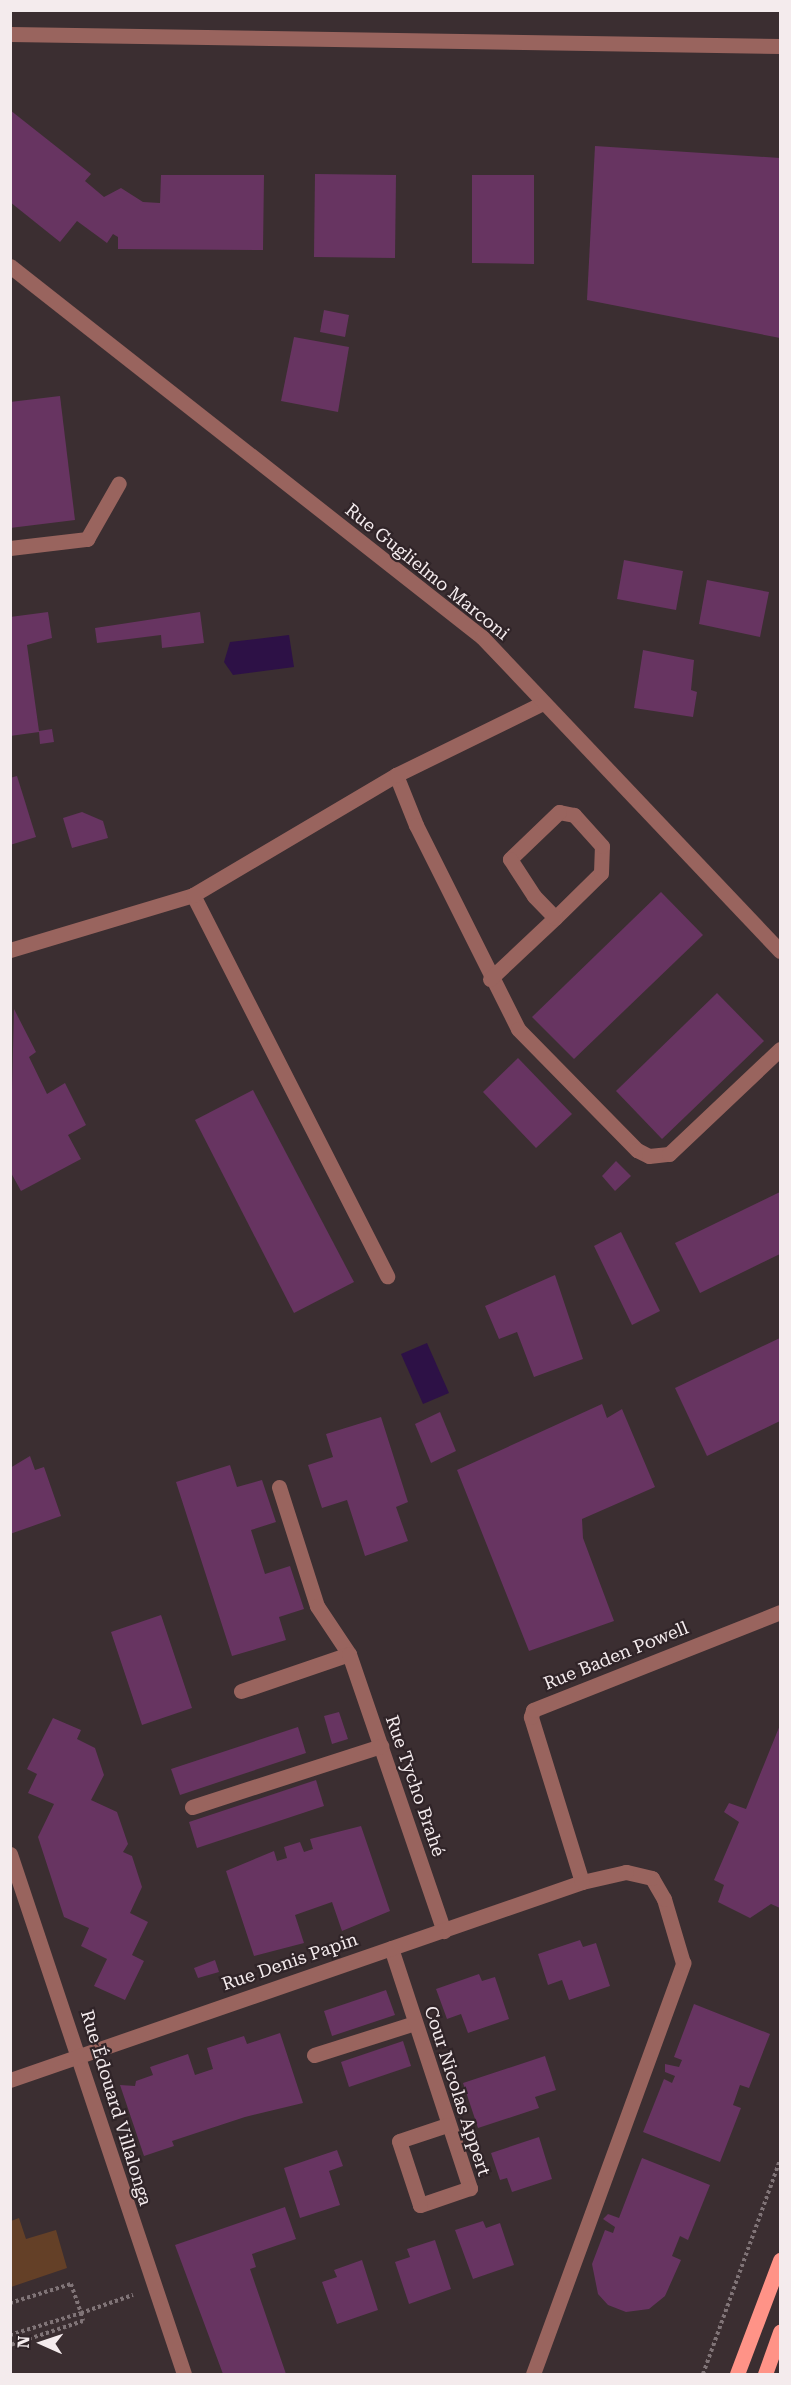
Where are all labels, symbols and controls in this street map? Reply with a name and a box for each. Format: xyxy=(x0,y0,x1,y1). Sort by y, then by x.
street label: Rue Guglielmo Marconi xyxy=(341,499,513,645)
street label: Rue Baden Powell xyxy=(540,1617,692,1695)
street label: Rue Tycho Brahé xyxy=(381,1713,449,1859)
street label: Rue Denis Papin xyxy=(219,1929,361,1995)
street label: Cour Nicolas Appert xyxy=(419,2003,495,2179)
street label: Rue Édouard Villalonga xyxy=(76,2008,156,2208)
north arrow xyxy=(12,2313,72,2373)
text: N xyxy=(14,2335,33,2349)

